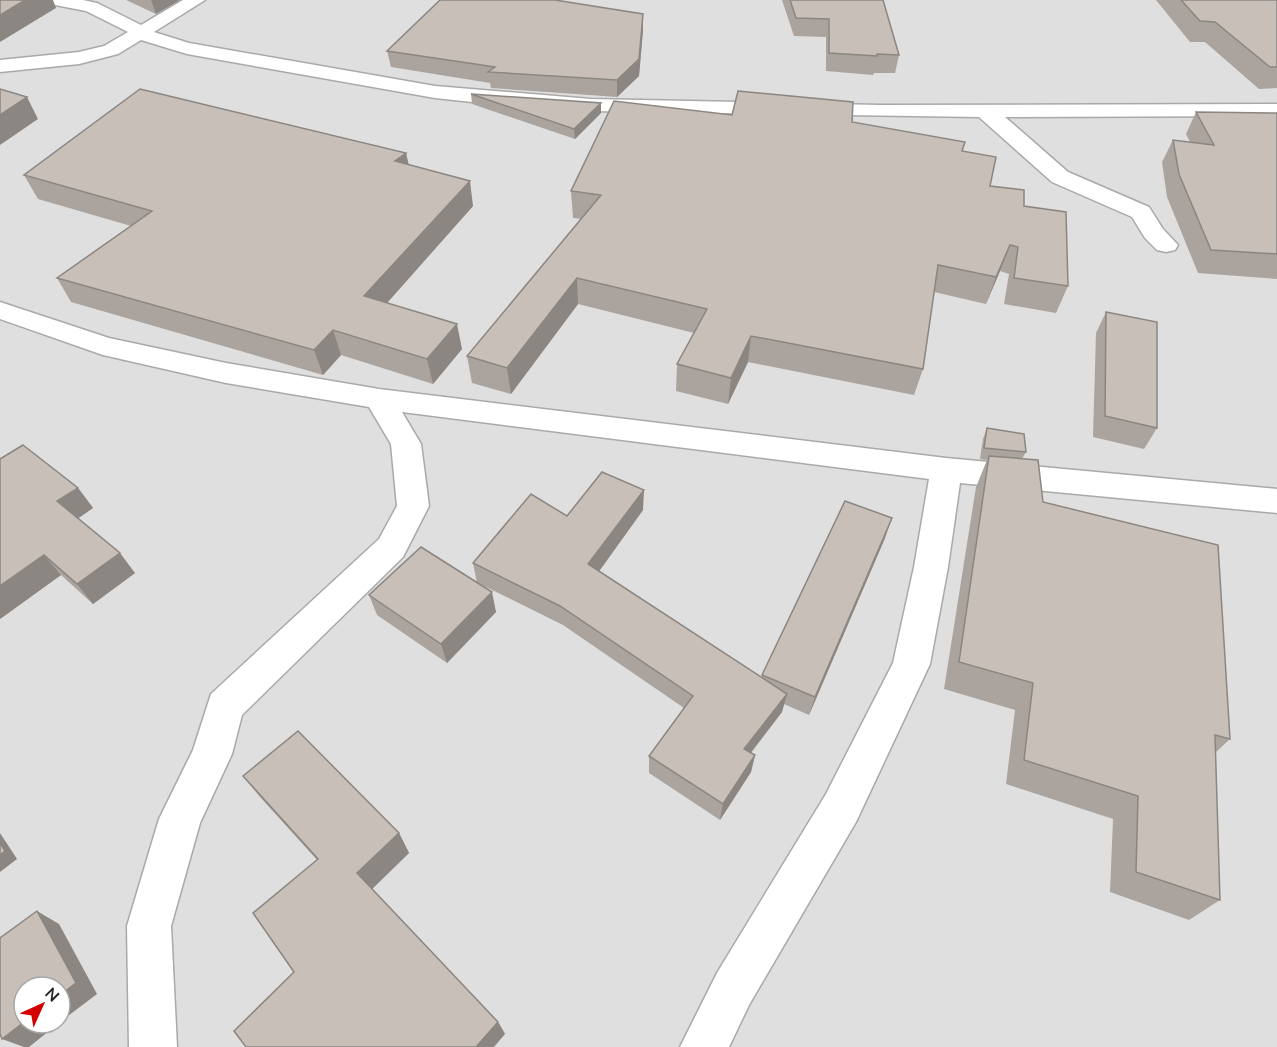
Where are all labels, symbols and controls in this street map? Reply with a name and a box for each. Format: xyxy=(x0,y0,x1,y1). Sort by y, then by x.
north arrow xyxy=(12,975,72,1035)
text: N xyxy=(41,983,64,1006)

